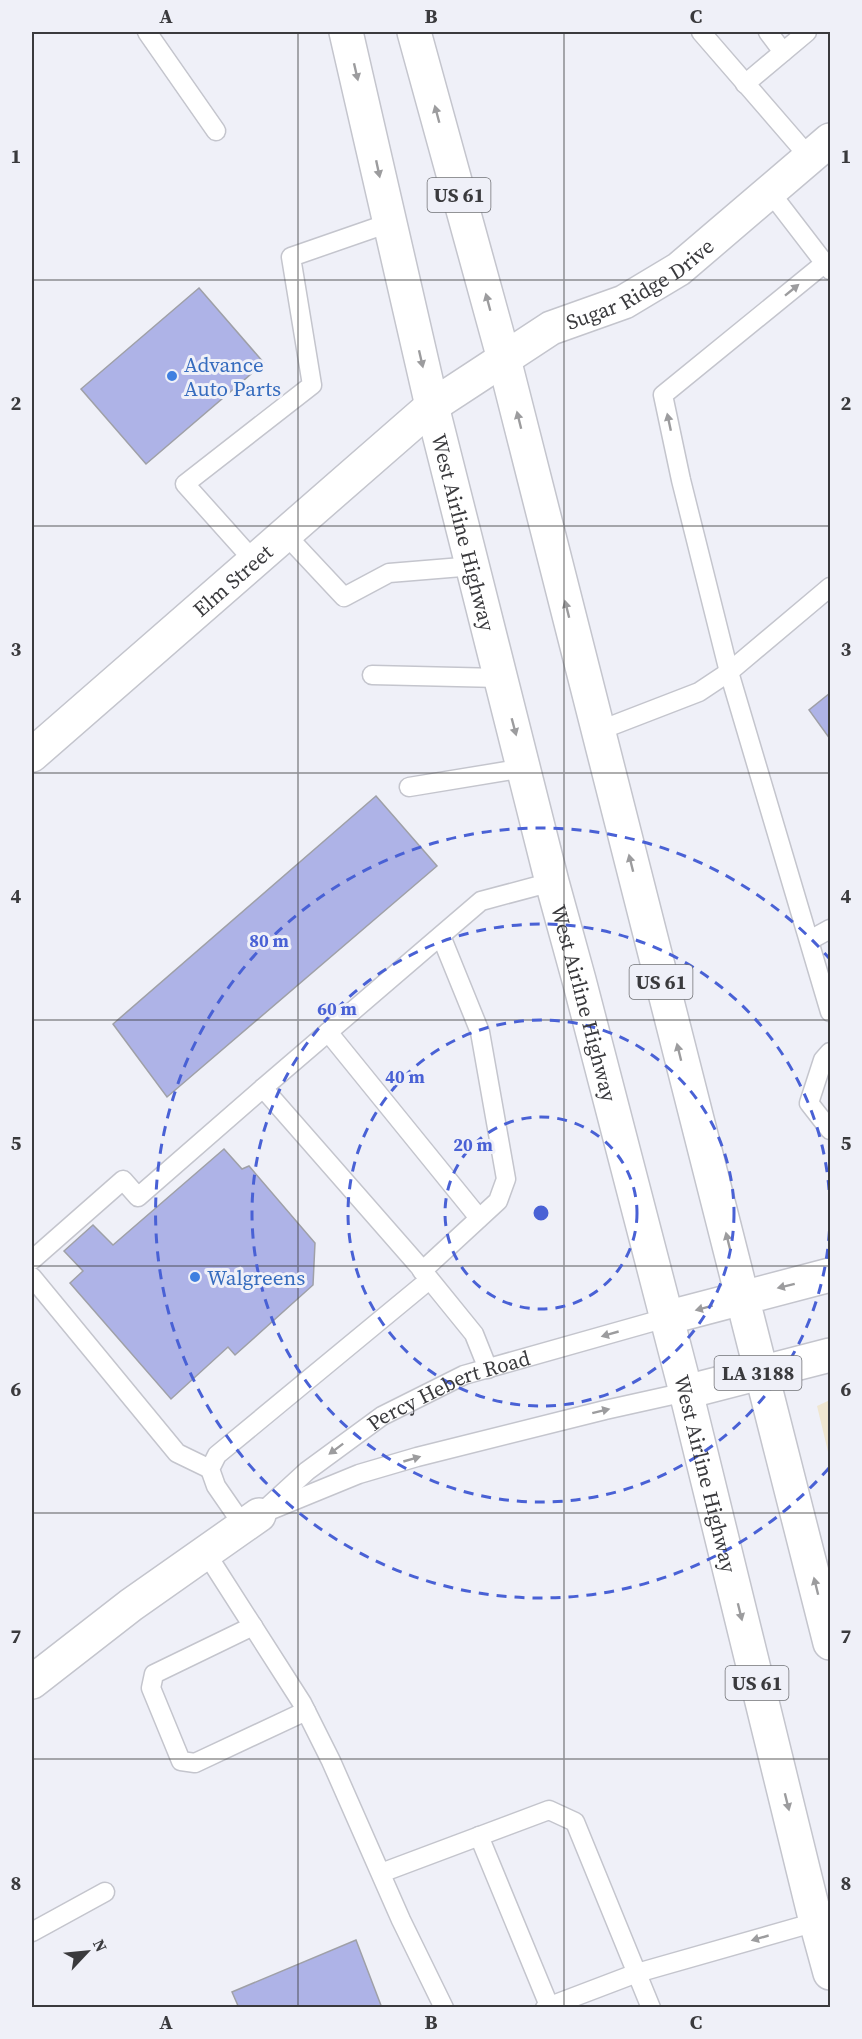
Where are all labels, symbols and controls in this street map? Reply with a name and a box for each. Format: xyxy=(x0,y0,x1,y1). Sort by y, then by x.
text: A xyxy=(159,2,173,30)
text: B xyxy=(424,2,438,30)
text: C xyxy=(690,2,702,30)
one-way arrow xyxy=(351,63,361,81)
one-way arrow xyxy=(432,105,441,123)
text: 1 xyxy=(11,142,21,170)
text: 1 xyxy=(841,142,851,170)
one-way arrow xyxy=(373,160,383,178)
road number: US 61 xyxy=(428,178,490,212)
street label: Sugar Ridge Drive xyxy=(562,231,720,336)
one-way arrow xyxy=(784,284,800,297)
one-way arrow xyxy=(483,293,493,312)
place label: Advance Auto Parts xyxy=(184,350,281,403)
one-way arrow xyxy=(417,350,427,368)
marker: Advance Auto Parts xyxy=(165,369,179,383)
text: 2 xyxy=(11,389,22,417)
text: 2 xyxy=(841,389,852,417)
one-way arrow xyxy=(514,411,524,429)
one-way arrow xyxy=(663,413,673,432)
street label: West Airline Highway xyxy=(425,431,503,634)
street label: Elm Street xyxy=(186,537,279,623)
one-way arrow xyxy=(562,600,572,618)
text: 3 xyxy=(11,635,22,663)
text: 3 xyxy=(841,635,852,663)
one-way arrow xyxy=(509,718,519,737)
one-way arrow xyxy=(626,854,636,872)
text: 4 xyxy=(11,882,22,910)
text: 4 xyxy=(841,882,852,910)
street label: West Airline Highway xyxy=(544,901,625,1105)
text: 80 m xyxy=(249,928,289,953)
road number: US 61 xyxy=(630,965,692,999)
text: 60 m xyxy=(317,996,357,1021)
one-way arrow xyxy=(674,1043,684,1061)
text: 40 m xyxy=(385,1064,425,1089)
text: 5 xyxy=(11,1129,22,1157)
text: 5 xyxy=(841,1129,852,1157)
text: 20 m xyxy=(453,1132,493,1157)
centre of rings xyxy=(531,1203,551,1223)
one-way arrow xyxy=(722,1232,732,1250)
place label: Walgreens xyxy=(207,1263,305,1292)
marker: Walgreens xyxy=(188,1270,202,1284)
one-way arrow xyxy=(777,1282,795,1292)
one-way arrow xyxy=(695,1304,713,1313)
one-way arrow xyxy=(601,1330,619,1339)
street label: Percy Hebert Road xyxy=(361,1343,533,1437)
road number: LA 3188 xyxy=(714,1356,801,1390)
street label: West Airline Highway xyxy=(668,1372,744,1576)
text: 6 xyxy=(11,1375,22,1403)
text: 6 xyxy=(841,1375,852,1403)
one-way arrow xyxy=(592,1406,610,1416)
one-way arrow xyxy=(329,1443,344,1455)
one-way arrow xyxy=(403,1454,421,1463)
one-way arrow xyxy=(811,1577,821,1595)
one-way arrow xyxy=(736,1603,746,1621)
text: 7 xyxy=(11,1622,22,1650)
text: 7 xyxy=(841,1622,852,1650)
road number: US 61 xyxy=(726,1666,789,1700)
one-way arrow xyxy=(782,1792,792,1811)
text: 8 xyxy=(11,1869,21,1897)
text: 8 xyxy=(841,1869,851,1897)
north arrow xyxy=(57,1922,117,1982)
one-way arrow xyxy=(751,1934,769,1943)
text: N xyxy=(88,1935,113,1956)
text: A xyxy=(159,2008,173,2036)
text: B xyxy=(424,2008,438,2036)
text: C xyxy=(690,2008,702,2036)

